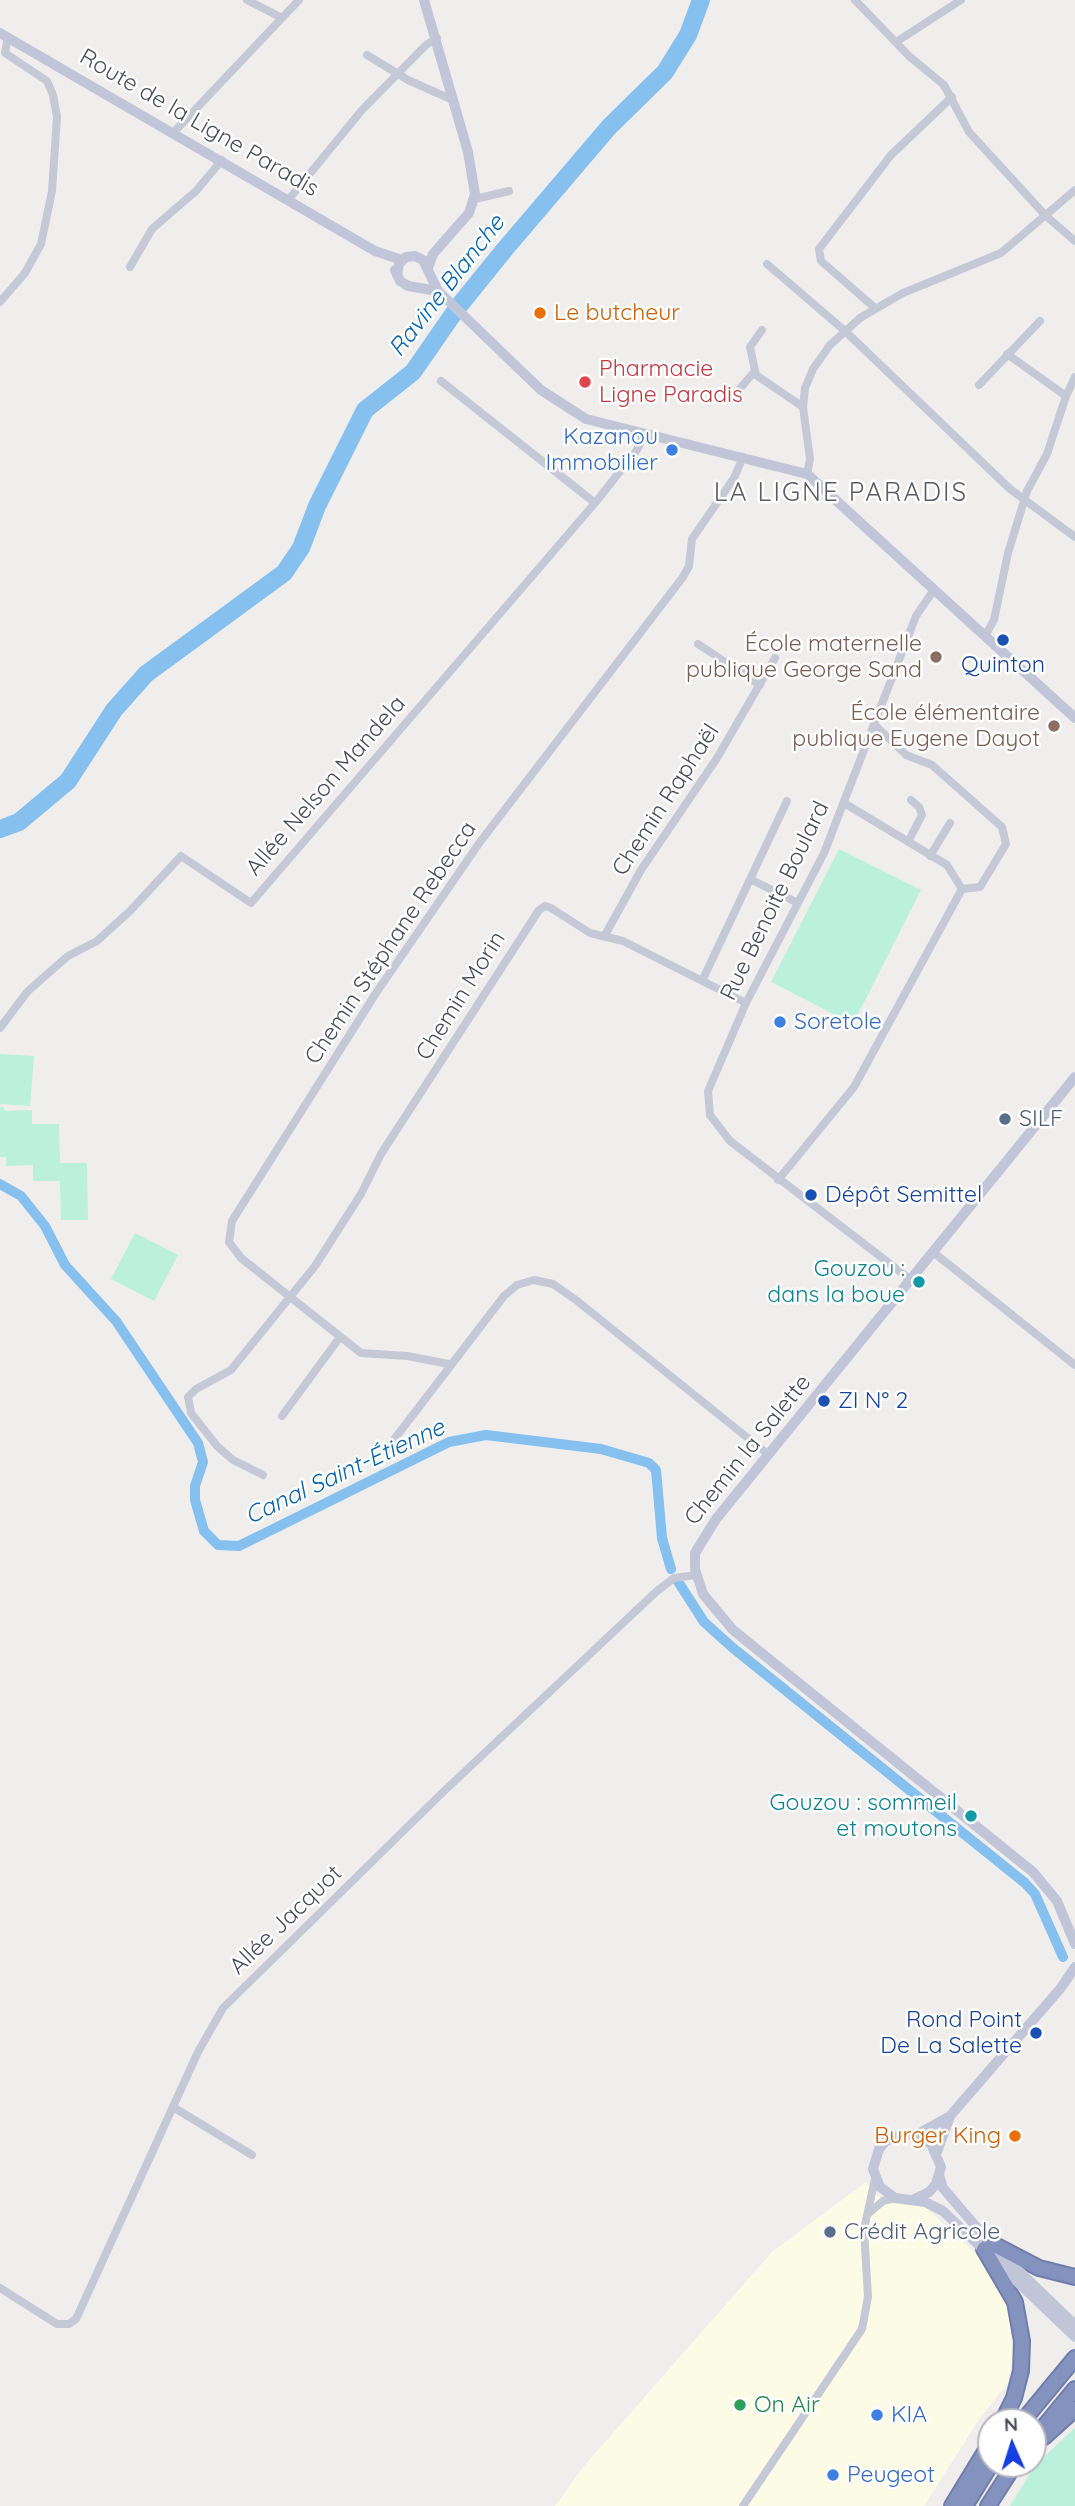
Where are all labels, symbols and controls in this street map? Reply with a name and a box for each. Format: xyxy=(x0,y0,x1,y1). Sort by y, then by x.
street label: Route de la Ligne Paradis xyxy=(74,43,324,203)
water label: Ravine Blanche xyxy=(383,210,511,362)
place label: Le butcheur xyxy=(554,299,680,327)
marker: Le butcheur xyxy=(532,305,548,321)
place label: Pharmacie Ligne Paradis xyxy=(599,355,743,409)
marker: Pharmacie Ligne Paradis xyxy=(577,374,593,390)
place label: Kazanou Immobilier xyxy=(545,423,658,477)
marker: Kazanou Immobilier xyxy=(664,442,680,458)
district label: LA LIGNE PARADIS xyxy=(716,477,966,509)
place label: École maternelle publique George Sand xyxy=(686,630,922,684)
marker: Quinton xyxy=(995,632,1011,648)
marker: École maternelle publique George Sand xyxy=(928,649,944,665)
place label: Quinton xyxy=(961,651,1045,679)
street label: Allée Nelson Mandela xyxy=(240,690,412,882)
place label: École élémentaire publique Eugene Dayot xyxy=(792,699,1040,753)
marker: École élémentaire publique Eugene Dayot xyxy=(1046,718,1062,734)
street label: Chemin Raphaël xyxy=(607,719,725,881)
street label: Rue Benoite Boulard xyxy=(715,797,835,1005)
street label: Chemin Stéphane Rebecca xyxy=(299,816,483,1070)
street label: Chemin Morin xyxy=(410,927,512,1065)
place label: Soretole xyxy=(794,1008,882,1036)
marker: Soretole xyxy=(772,1014,788,1030)
place label: SILF xyxy=(1019,1105,1063,1133)
marker: SILF xyxy=(997,1111,1013,1127)
place label: Dépôt Semittel xyxy=(825,1181,982,1209)
marker: Dépôt Semittel xyxy=(803,1187,819,1203)
place label: Gouzou : dans la boue xyxy=(767,1255,905,1309)
marker: Gouzou : dans la boue xyxy=(911,1274,927,1290)
street label: Chemin la Salette xyxy=(679,1369,817,1531)
place label: ZI N° 2 xyxy=(838,1387,908,1415)
marker: ZI N° 2 xyxy=(816,1393,832,1409)
water label: Canal Saint-Étienne xyxy=(241,1413,449,1531)
place label: Gouzou : sommeil et moutons xyxy=(770,1789,957,1843)
marker: Gouzou : sommeil et moutons xyxy=(963,1808,979,1824)
street label: Allée Jacquot xyxy=(224,1860,348,1980)
place label: Rond Point De La Salette xyxy=(880,2006,1022,2060)
marker: Rond Point De La Salette xyxy=(1028,2025,1044,2041)
place label: Burger King xyxy=(874,2122,1001,2150)
marker: Burger King xyxy=(1007,2128,1023,2144)
place label: Crédit Agricole xyxy=(844,2218,1000,2246)
marker: Crédit Agricole xyxy=(822,2224,838,2240)
place label: On Air xyxy=(754,2391,820,2419)
marker: On Air xyxy=(732,2397,748,2413)
place label: KIA xyxy=(891,2401,927,2429)
marker: KIA xyxy=(869,2407,885,2423)
north arrow xyxy=(977,2408,1047,2478)
text: N xyxy=(1003,2412,1019,2436)
place label: Peugeot xyxy=(847,2461,935,2489)
marker: Peugeot xyxy=(825,2467,841,2483)

